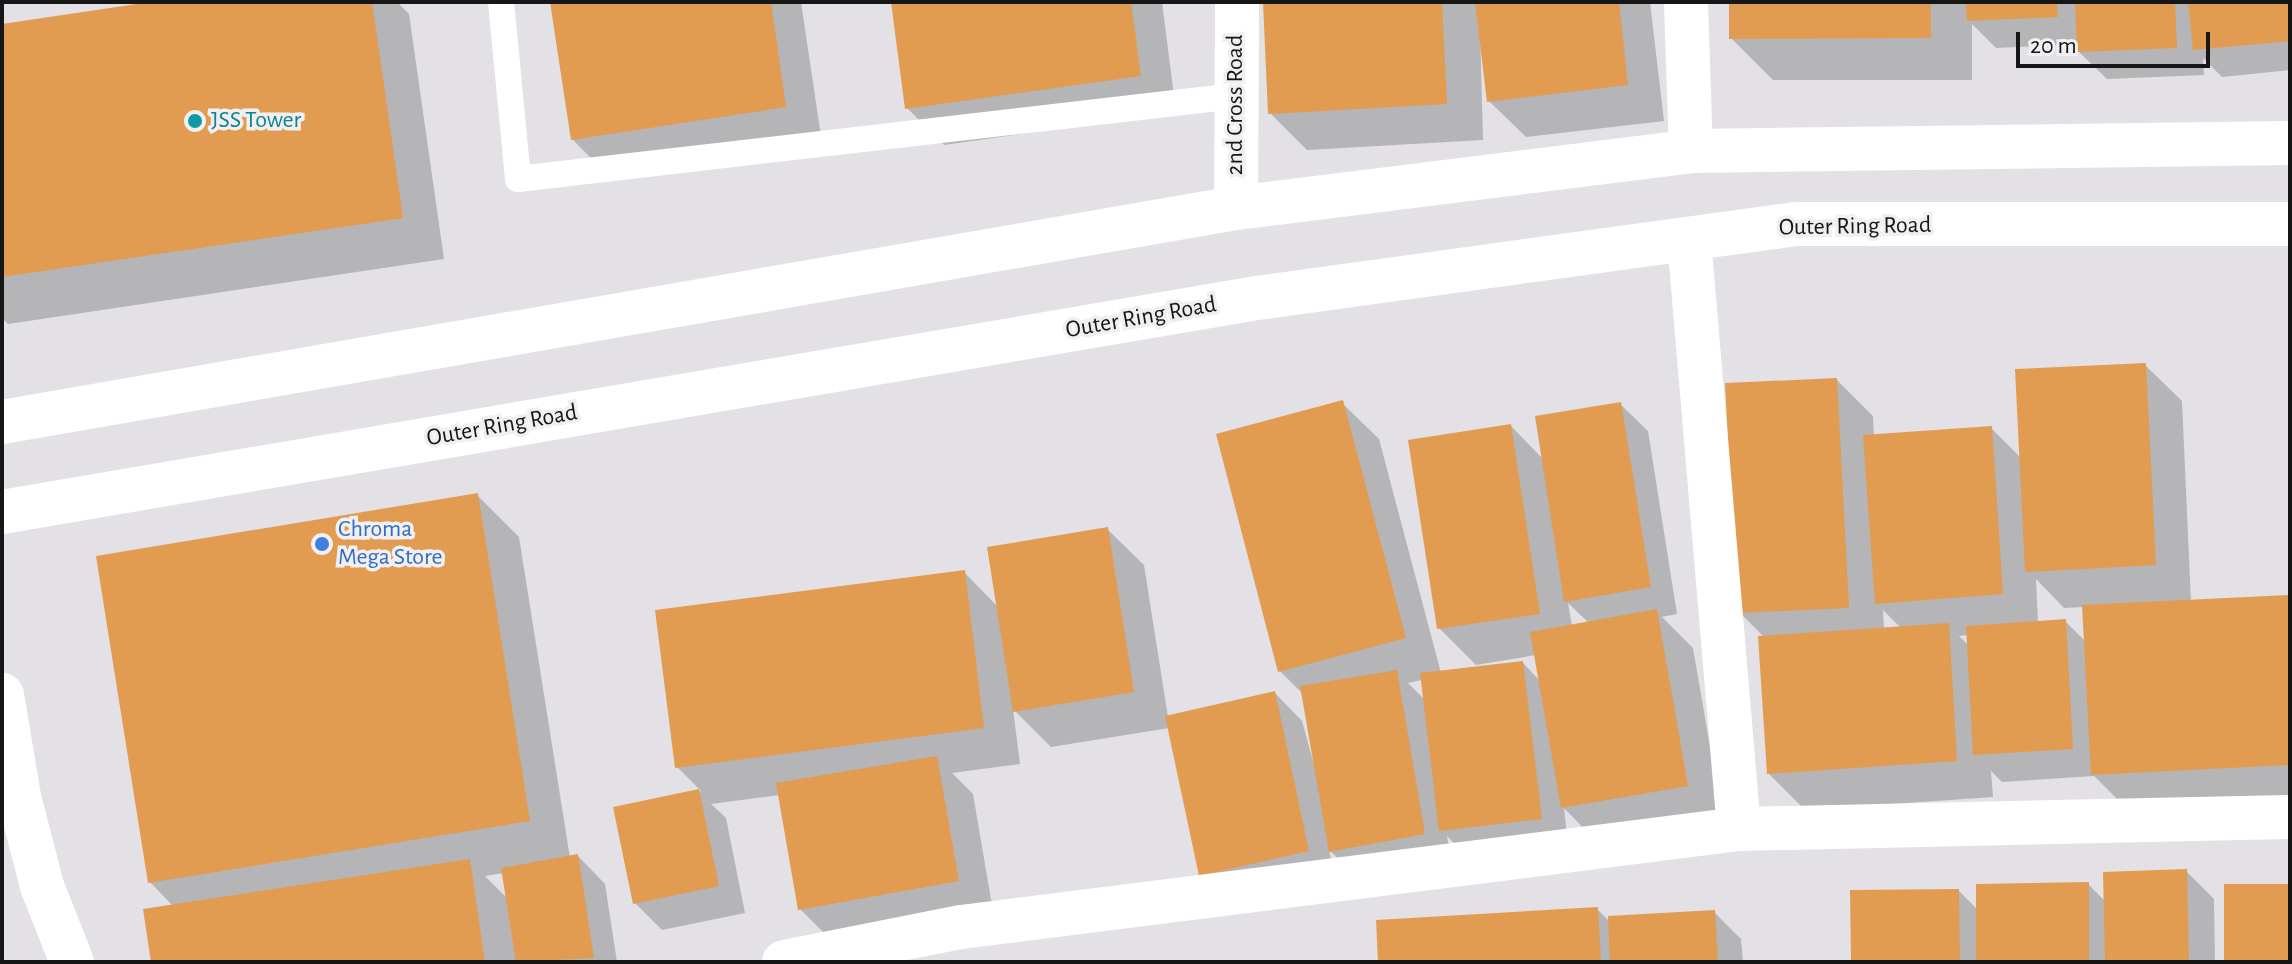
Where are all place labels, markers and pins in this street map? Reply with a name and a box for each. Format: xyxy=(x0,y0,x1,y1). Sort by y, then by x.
place label: JSS Tower xyxy=(211,107,301,135)
marker: JSS Tower xyxy=(186,112,204,130)
place label: Chroma Mega Store xyxy=(338,516,443,572)
marker: Chroma Mega Store xyxy=(313,535,331,553)

